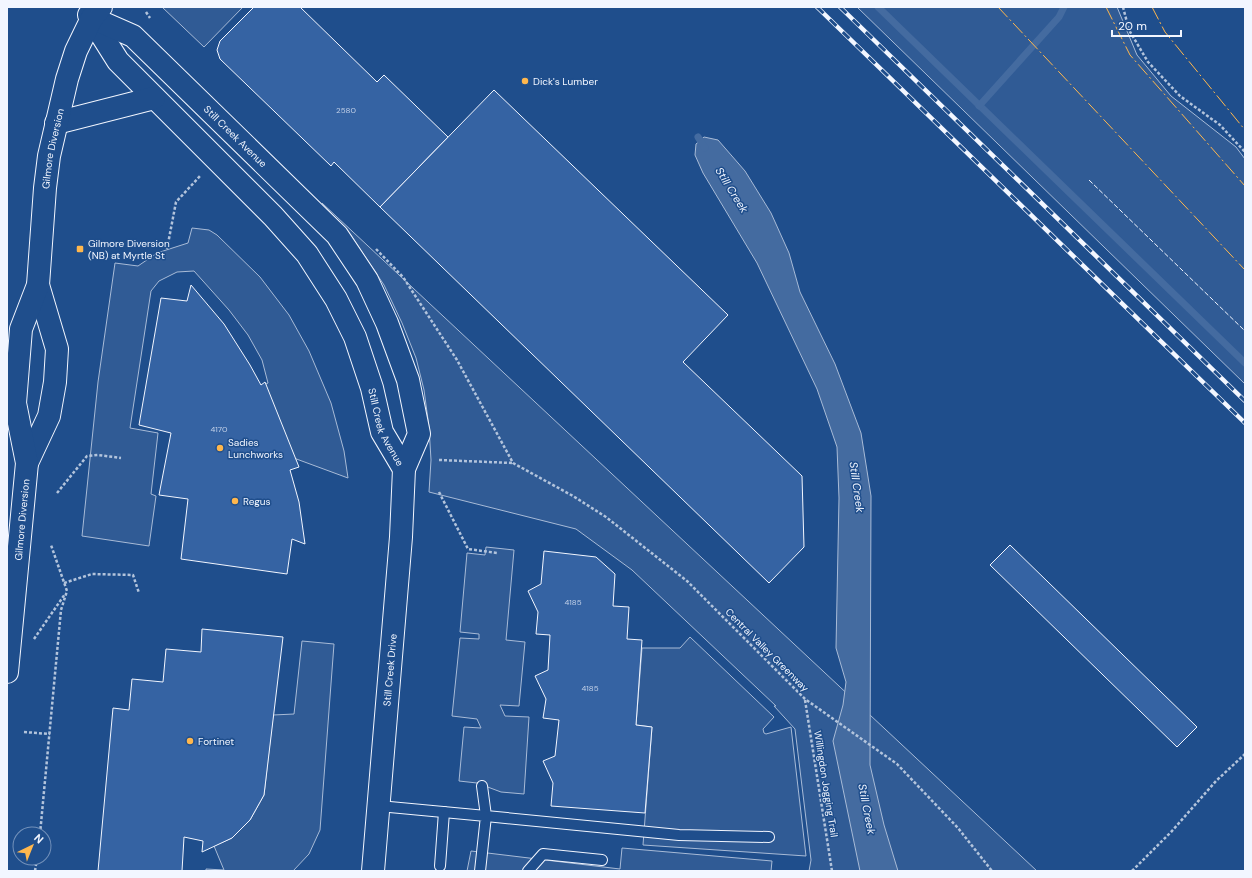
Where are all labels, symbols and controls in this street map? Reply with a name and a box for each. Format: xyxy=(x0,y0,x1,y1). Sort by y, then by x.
scale bar xyxy=(1112,12,1181,38)
text: 20 m xyxy=(1118,18,1147,34)
place label: Dick's Lumber xyxy=(533,75,598,88)
marker: Dick's Lumber xyxy=(520,76,530,86)
street label: Still Creek Avenue xyxy=(201,102,270,170)
house number: 2580 xyxy=(336,105,356,115)
street label: Gilmore Diversion xyxy=(38,107,67,190)
water label: Still Creek xyxy=(712,165,752,216)
place label: Gilmore Diversion (NB) at Myrtle St xyxy=(88,237,170,262)
marker: Gilmore Diversion (NB) at Myrtle St xyxy=(75,244,85,254)
street label: Still Creek Avenue xyxy=(366,387,407,468)
house number: 4170 xyxy=(211,424,228,434)
place label: Sadies Lunchworks xyxy=(228,436,283,461)
marker: Sadies Lunchworks xyxy=(215,443,225,453)
water label: Still Creek xyxy=(846,461,868,514)
street label: Gilmore Diversion xyxy=(11,478,32,561)
place label: Regus xyxy=(243,495,271,508)
marker: Regus xyxy=(230,496,240,506)
house number: 4185 xyxy=(564,597,582,607)
street label: Central Valley Greenway xyxy=(723,606,812,695)
street label: Still Creek Drive xyxy=(380,633,400,707)
house number: 4185 xyxy=(581,683,599,693)
street label: Willingdon Jogging Trail xyxy=(811,730,841,838)
place label: Fortinet xyxy=(198,735,234,748)
marker: Fortinet xyxy=(185,736,195,746)
water label: Still Creek xyxy=(855,782,879,836)
north arrow xyxy=(12,826,52,866)
text: N xyxy=(31,831,47,847)

